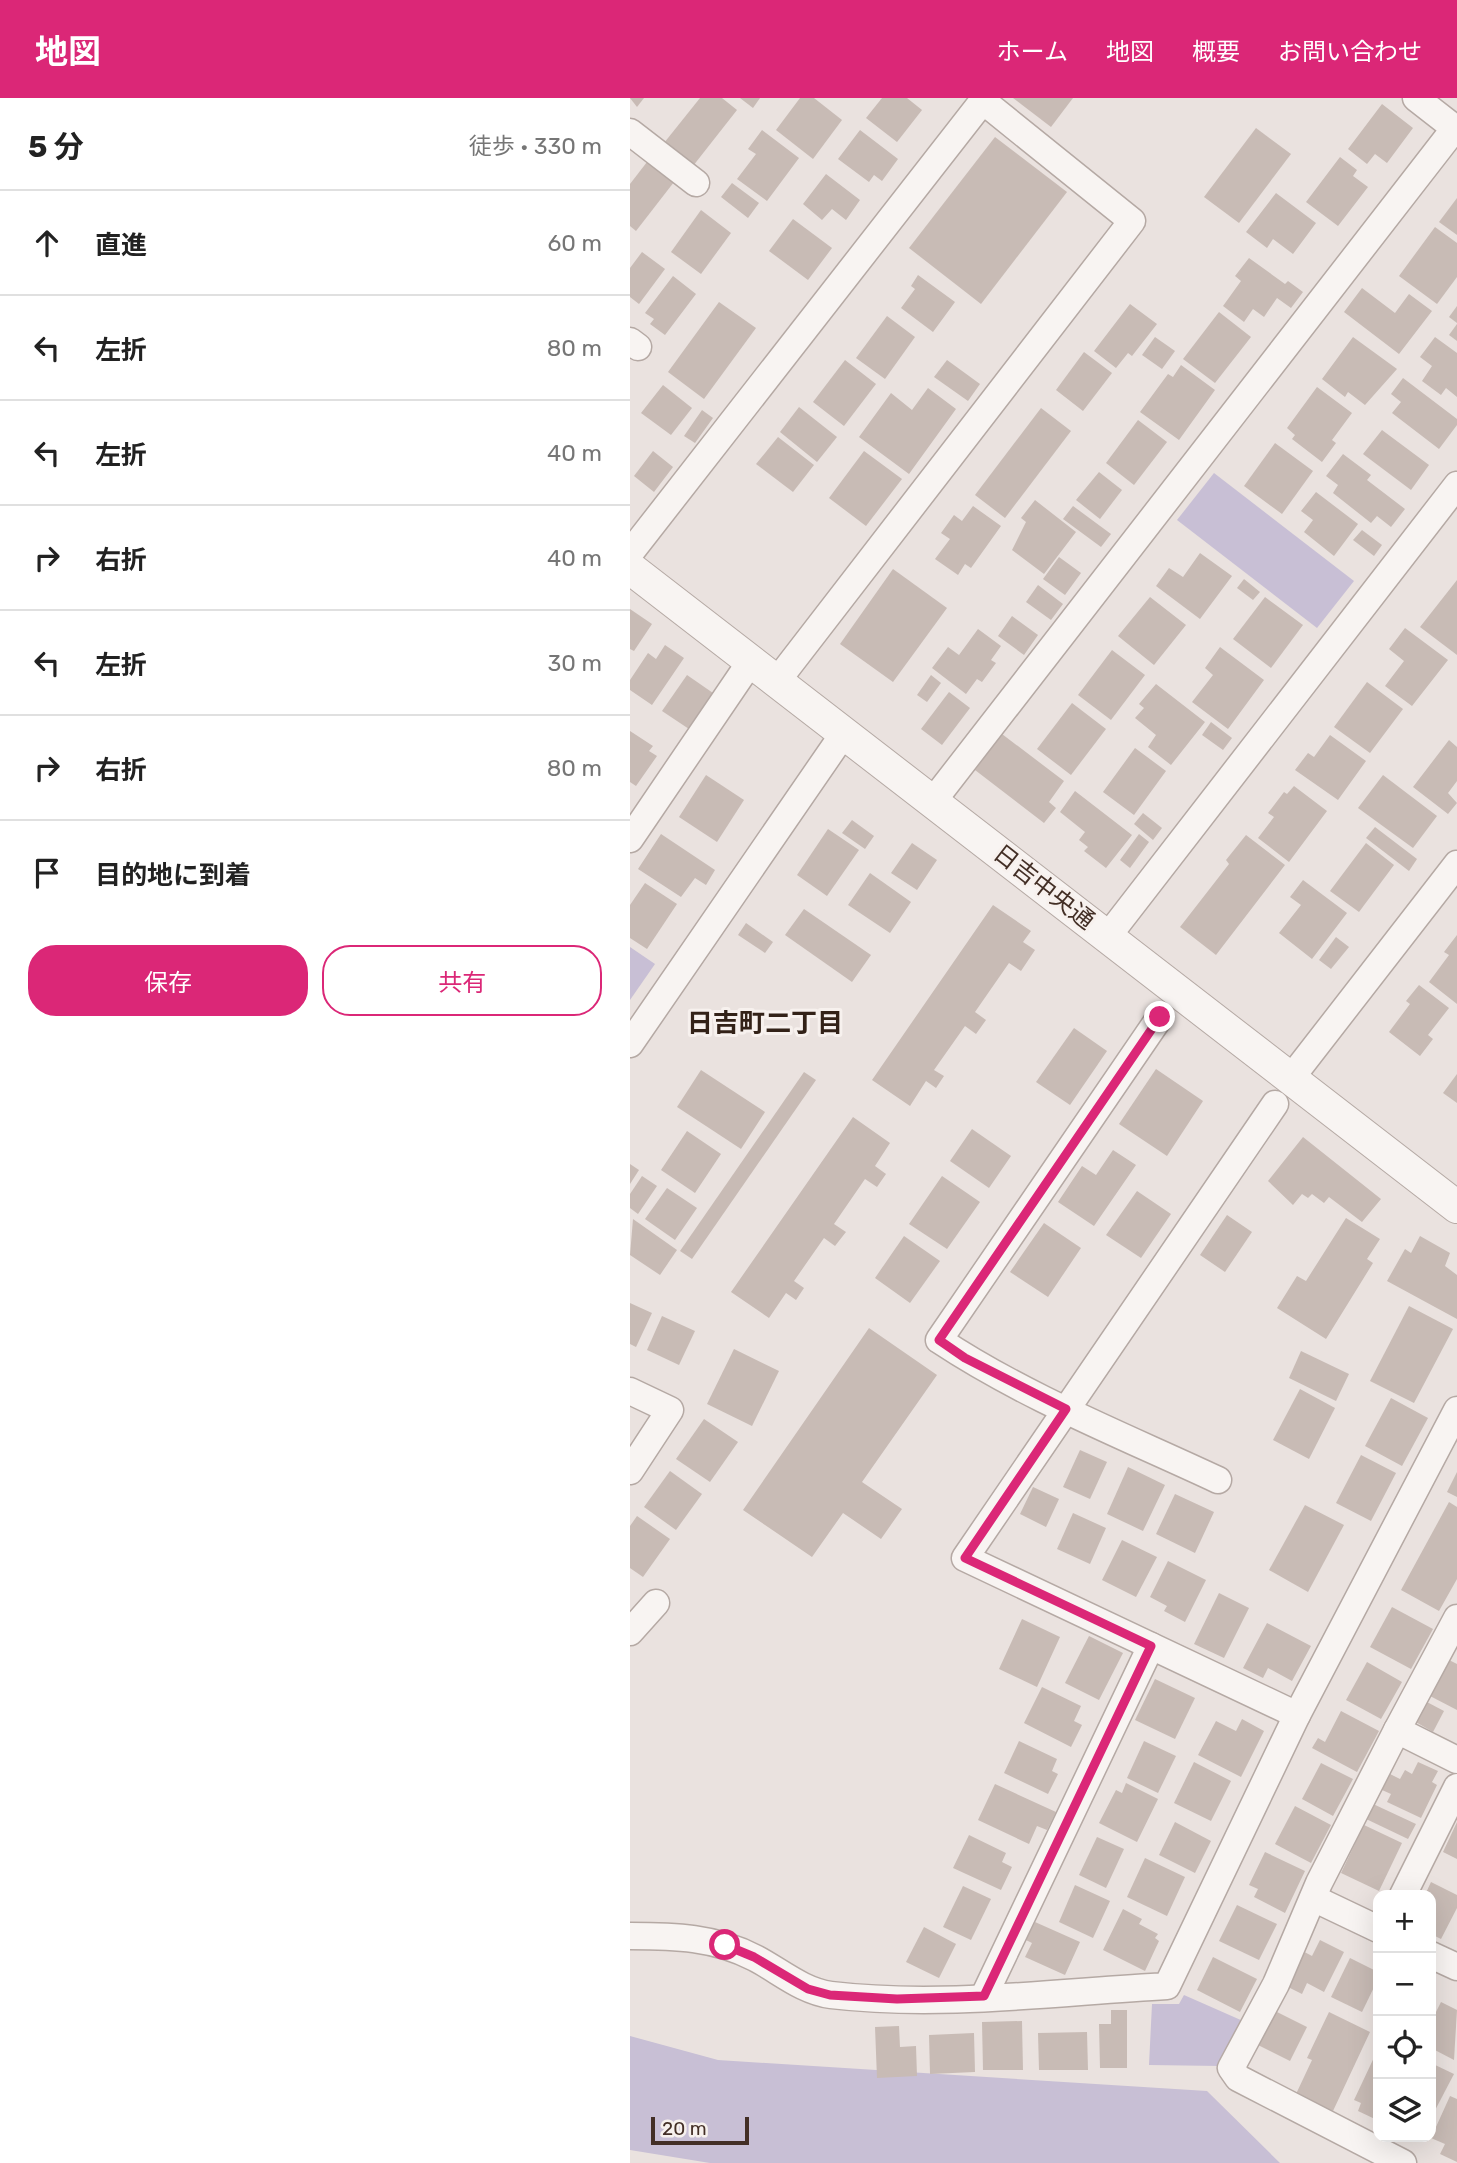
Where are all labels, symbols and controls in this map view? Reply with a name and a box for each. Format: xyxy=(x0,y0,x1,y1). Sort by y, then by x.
text: 地図 xyxy=(35,32,101,71)
text: ホーム xyxy=(997,38,1068,66)
text: 地図 xyxy=(1106,38,1154,66)
text: 概要 xyxy=(1192,38,1240,66)
text: お問い合わせ xyxy=(1278,38,1422,66)
text: 5 分 xyxy=(28,129,84,165)
text: 徒歩 · 330 m xyxy=(469,132,602,160)
icon: ahead xyxy=(28,224,66,262)
text: 60 m xyxy=(547,229,602,257)
text: 直進 xyxy=(95,230,147,261)
icon: left xyxy=(28,329,66,367)
text: 80 m xyxy=(547,334,602,362)
text: 左折 xyxy=(95,335,147,366)
icon: left xyxy=(28,434,66,472)
text: 40 m xyxy=(547,439,602,467)
text: 左折 xyxy=(95,440,147,471)
icon: right xyxy=(28,539,66,577)
text: 40 m xyxy=(547,544,602,572)
text: 右折 xyxy=(95,545,147,576)
icon: left xyxy=(28,644,66,682)
text: 30 m xyxy=(547,649,602,677)
text: 左折 xyxy=(95,650,147,681)
icon: right xyxy=(28,749,66,787)
text: 80 m xyxy=(547,754,602,782)
text: 右折 xyxy=(95,755,147,786)
street label: 日吉中央通 xyxy=(988,839,1100,935)
icon: arrive xyxy=(28,854,66,892)
text: 目的地に到着 xyxy=(95,860,251,891)
button: 保存 xyxy=(28,945,308,1016)
button: 共有 xyxy=(322,945,602,1016)
route end xyxy=(1144,1001,1175,1032)
district label: 日吉町二丁目 xyxy=(687,1008,843,1039)
map controls xyxy=(1373,1890,1436,2142)
button: + xyxy=(1373,1890,1436,1953)
route start xyxy=(709,1929,740,1960)
button: − xyxy=(1373,1953,1436,2016)
button: locate xyxy=(1373,2016,1436,2079)
button: layers xyxy=(1373,2079,1436,2142)
scale bar xyxy=(651,2114,749,2146)
text: 20 m xyxy=(662,2117,707,2140)

